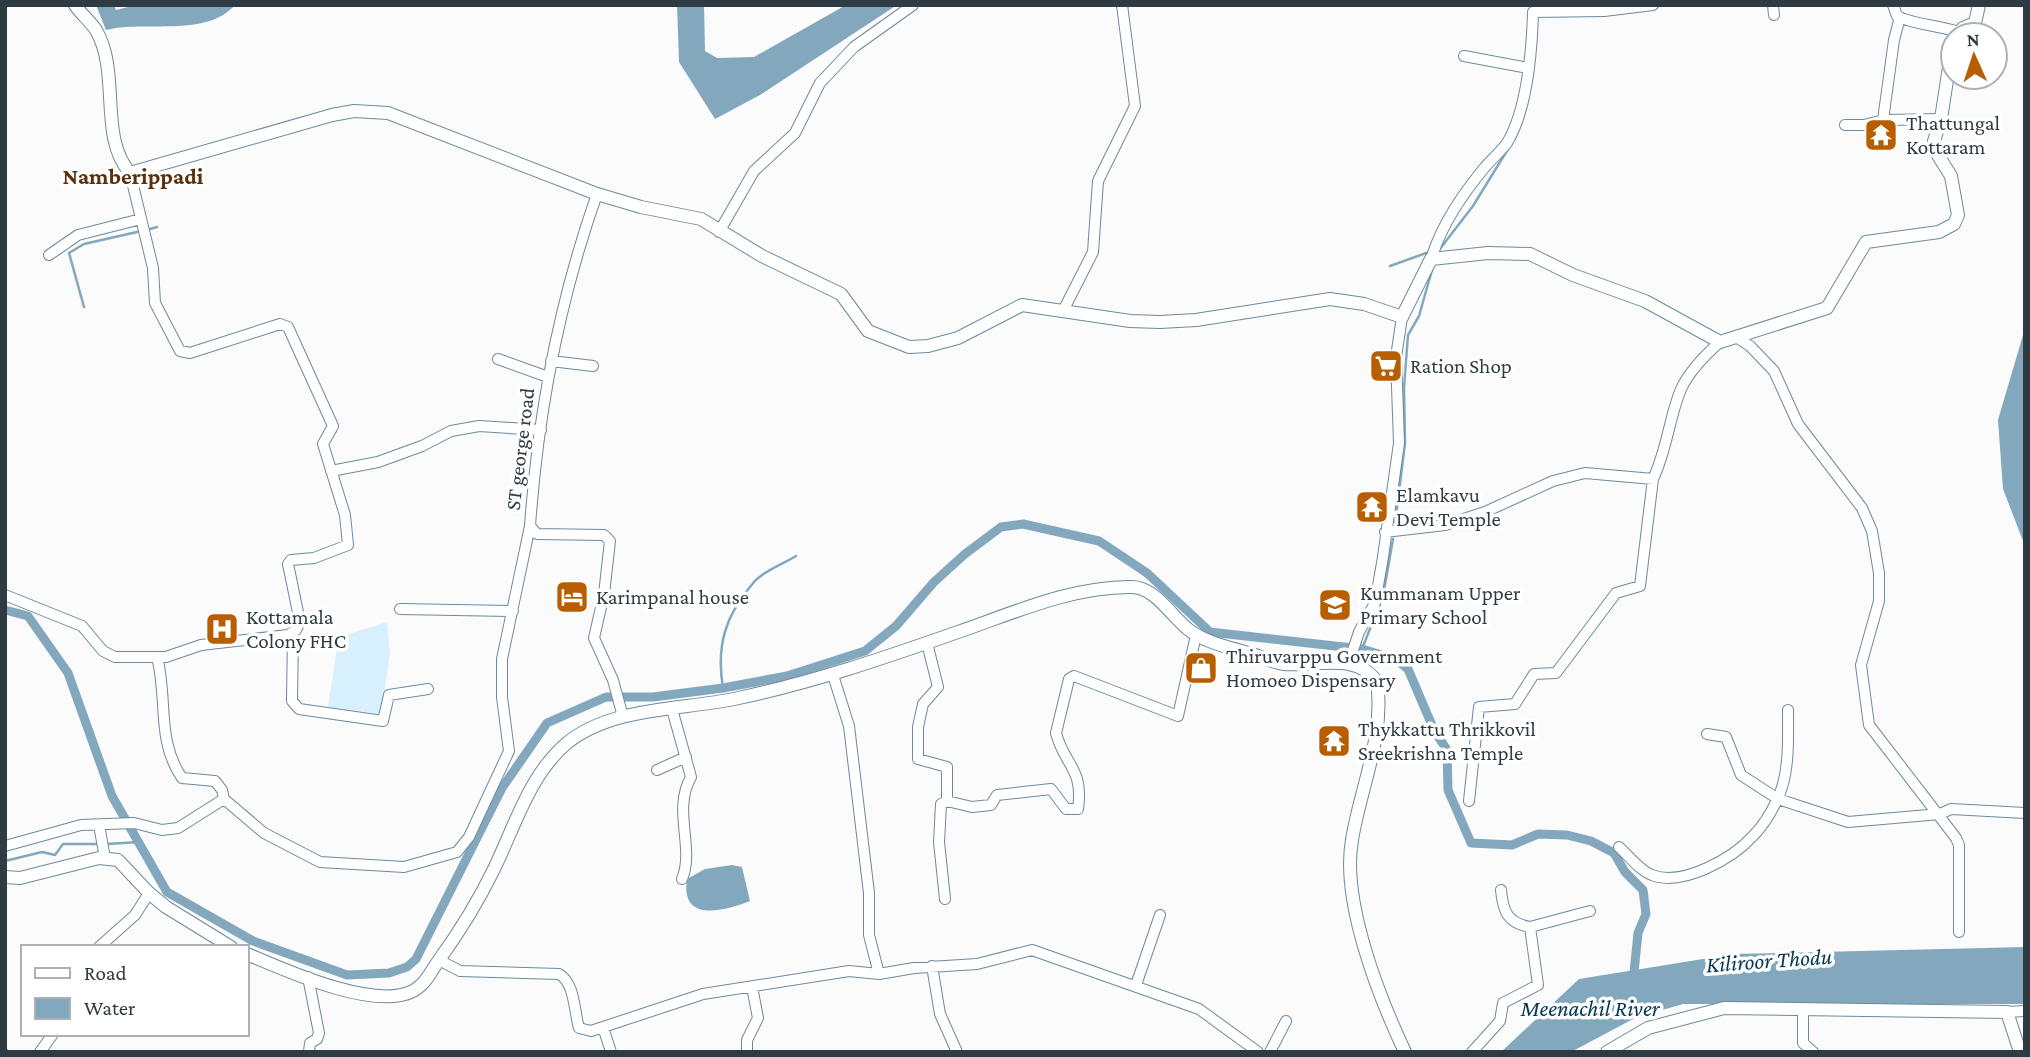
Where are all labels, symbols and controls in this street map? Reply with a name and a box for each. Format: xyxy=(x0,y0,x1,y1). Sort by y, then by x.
north arrow xyxy=(1939,21,2009,91)
text: N xyxy=(1966,29,1980,50)
place label: Thattungal Kottaram xyxy=(1906,111,2000,159)
temple icon: Thattungal Kottaram xyxy=(1862,116,1900,154)
district label: Namberippadi xyxy=(63,163,204,189)
supermarket icon: Ration Shop xyxy=(1367,347,1405,385)
place label: Ration Shop xyxy=(1410,354,1512,378)
street label: ST george road xyxy=(501,386,539,512)
place label: Elamkavu Devi Temple xyxy=(1396,483,1501,531)
temple icon: Elamkavu Devi Temple xyxy=(1353,488,1391,526)
hotel icon: Karimpanal house xyxy=(553,578,591,616)
place label: Kummanam Upper Primary School xyxy=(1360,581,1521,629)
place label: Karimpanal house xyxy=(596,585,749,609)
school or university icon: Kummanam Upper Primary School xyxy=(1316,586,1354,624)
place label: Kottamala Colony FHC xyxy=(246,605,346,653)
hospital icon: Kottamala Colony FHC xyxy=(203,610,241,648)
place label: Thiruvarppu Government Homoeo Dispensary xyxy=(1226,644,1443,692)
shop icon: Thiruvarppu Government Homoeo Dispensary xyxy=(1182,649,1220,687)
place label: Thykkattu Thrikkovil Sreekrishna Temple xyxy=(1358,717,1536,765)
temple icon: Thykkattu Thrikkovil Sreekrishna Temple xyxy=(1315,722,1353,760)
water label: Kiliroor Thodu xyxy=(1705,943,1833,977)
legend xyxy=(21,945,248,1036)
text: Road xyxy=(84,961,127,985)
water label: Meenachil River xyxy=(1519,995,1661,1021)
text: Water xyxy=(84,996,136,1020)

